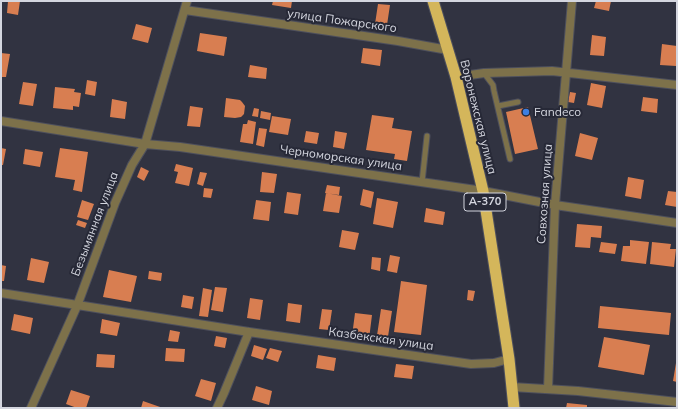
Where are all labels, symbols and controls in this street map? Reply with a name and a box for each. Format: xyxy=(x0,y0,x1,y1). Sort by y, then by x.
street label: улица Пожарского xyxy=(286,6,398,36)
street label: Воронежская улица xyxy=(457,58,499,176)
place label: Fandeco xyxy=(534,105,581,119)
marker: Fandeco xyxy=(521,107,531,117)
street label: Черноморская улица xyxy=(279,142,403,174)
street label: Совхозная улица xyxy=(534,143,556,245)
street label: Безымянная улица xyxy=(68,170,122,278)
road number: А-370 xyxy=(464,193,506,211)
street label: Казбекская улица xyxy=(328,325,434,353)

